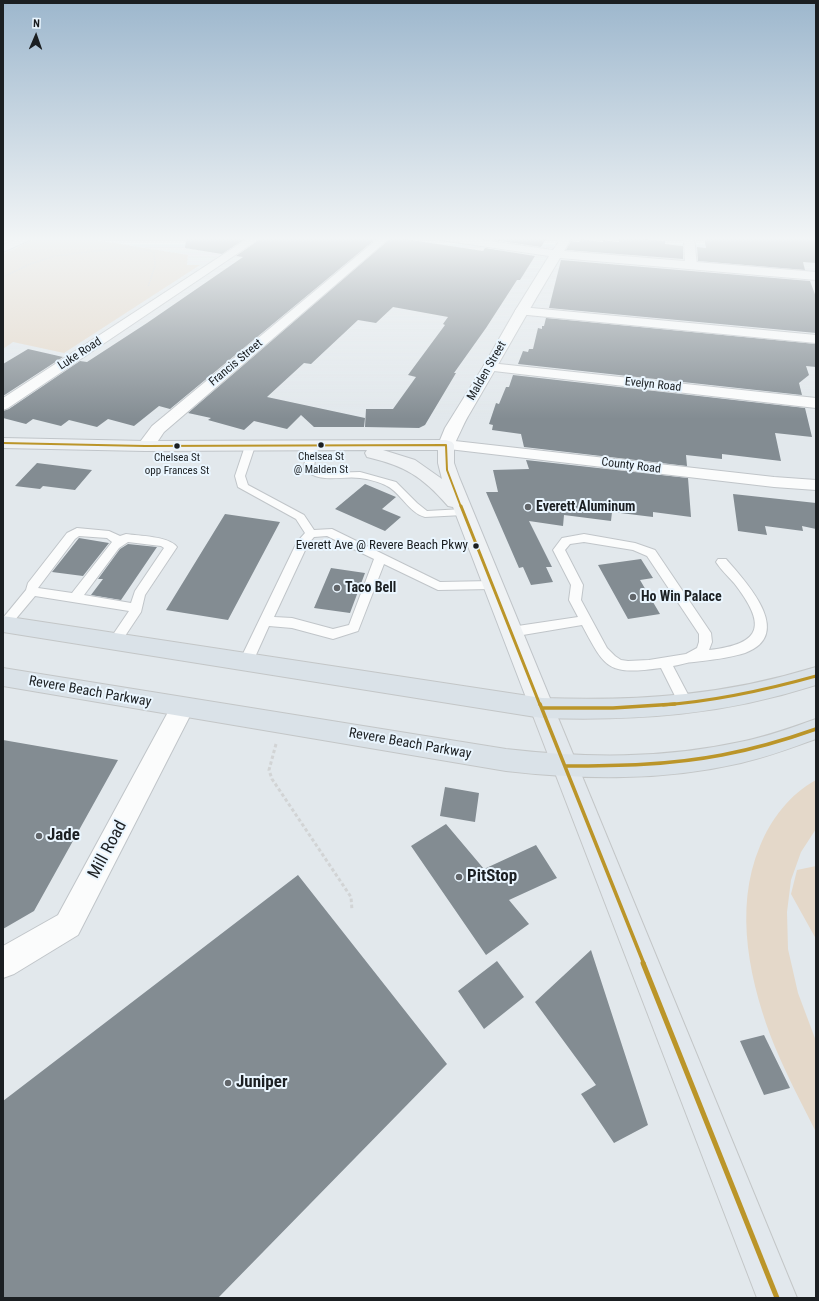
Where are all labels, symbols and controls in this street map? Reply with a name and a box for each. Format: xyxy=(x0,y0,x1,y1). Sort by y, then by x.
north arrow xyxy=(16,16,56,56)
text: N xyxy=(33,17,40,30)
street label: Luke Road xyxy=(56,335,104,373)
street label: Francis Street xyxy=(206,337,266,389)
street label: Malden Street xyxy=(464,339,510,403)
street label: Evelyn Road xyxy=(624,375,682,395)
marker: Chelsea St @ Malden St xyxy=(316,440,326,450)
marker: Chelsea St opp Frances St xyxy=(172,441,182,451)
place label: Chelsea St @ Malden St xyxy=(294,450,348,476)
place label: Chelsea St opp Frances St xyxy=(145,451,209,477)
street label: County Road xyxy=(600,455,662,477)
place label: Everett Aluminum xyxy=(536,499,635,515)
marker: Everett Aluminum xyxy=(523,502,533,512)
place label: Everett Ave @ Revere Beach Pkwy xyxy=(296,538,468,554)
marker: Everett Ave @ Revere Beach Pkwy xyxy=(471,541,481,551)
place label: Taco Bell xyxy=(345,580,396,596)
marker: Taco Bell xyxy=(332,583,342,593)
place label: Ho Win Palace xyxy=(641,589,722,605)
marker: Ho Win Palace xyxy=(628,592,638,602)
street label: Revere Beach Parkway xyxy=(27,673,153,711)
street label: Revere Beach Parkway xyxy=(347,725,473,763)
street label: Mill Road xyxy=(84,818,132,882)
place label: Jade xyxy=(47,826,80,846)
marker: Jade xyxy=(34,831,44,841)
place label: PitStop xyxy=(467,867,517,887)
marker: PitStop xyxy=(454,872,464,882)
place label: Juniper xyxy=(236,1073,288,1093)
marker: Juniper xyxy=(223,1078,233,1088)

